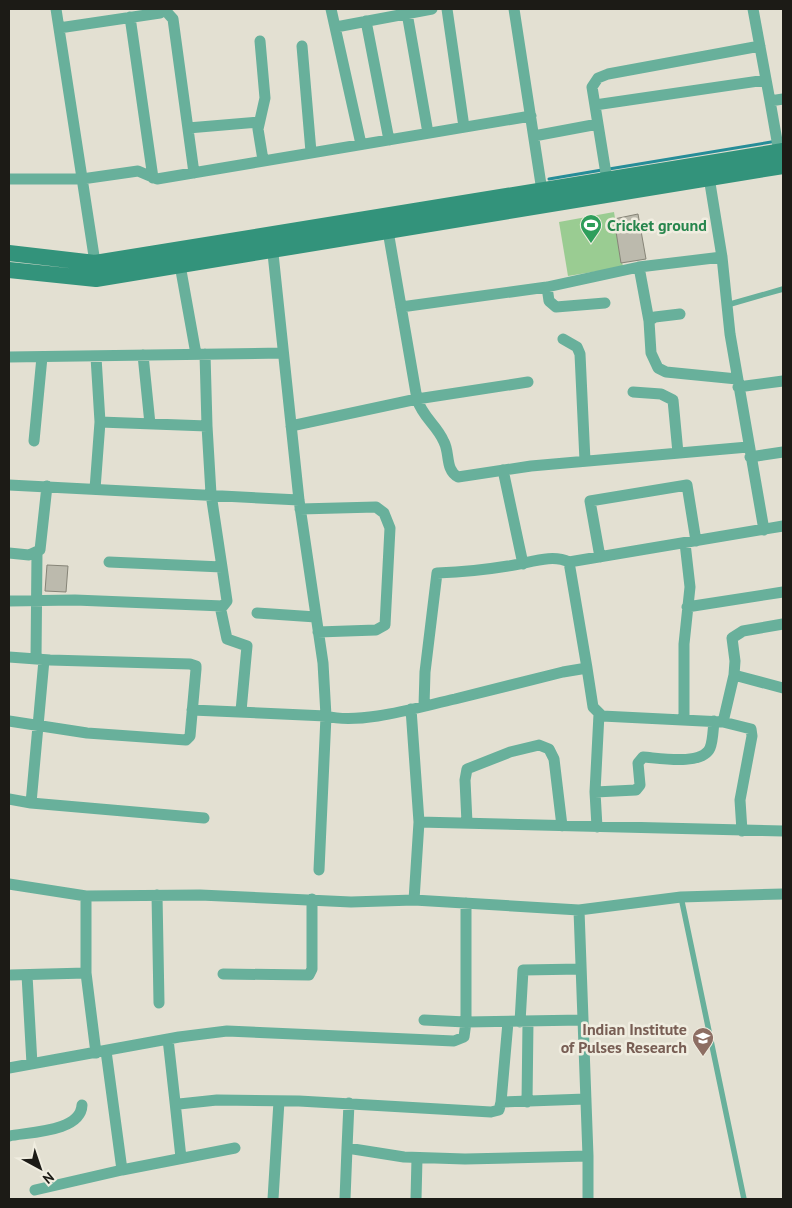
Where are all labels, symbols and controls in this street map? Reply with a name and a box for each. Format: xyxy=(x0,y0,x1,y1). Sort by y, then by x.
sports icon: Cricket ground xyxy=(579,213,603,244)
place label: Cricket ground xyxy=(607,215,707,235)
place label: Indian Institute of Pulses Research xyxy=(561,1019,687,1057)
school or university icon: Indian Institute of Pulses Research xyxy=(691,1026,715,1057)
north arrow xyxy=(15,1143,65,1193)
text: N xyxy=(39,1168,58,1188)

